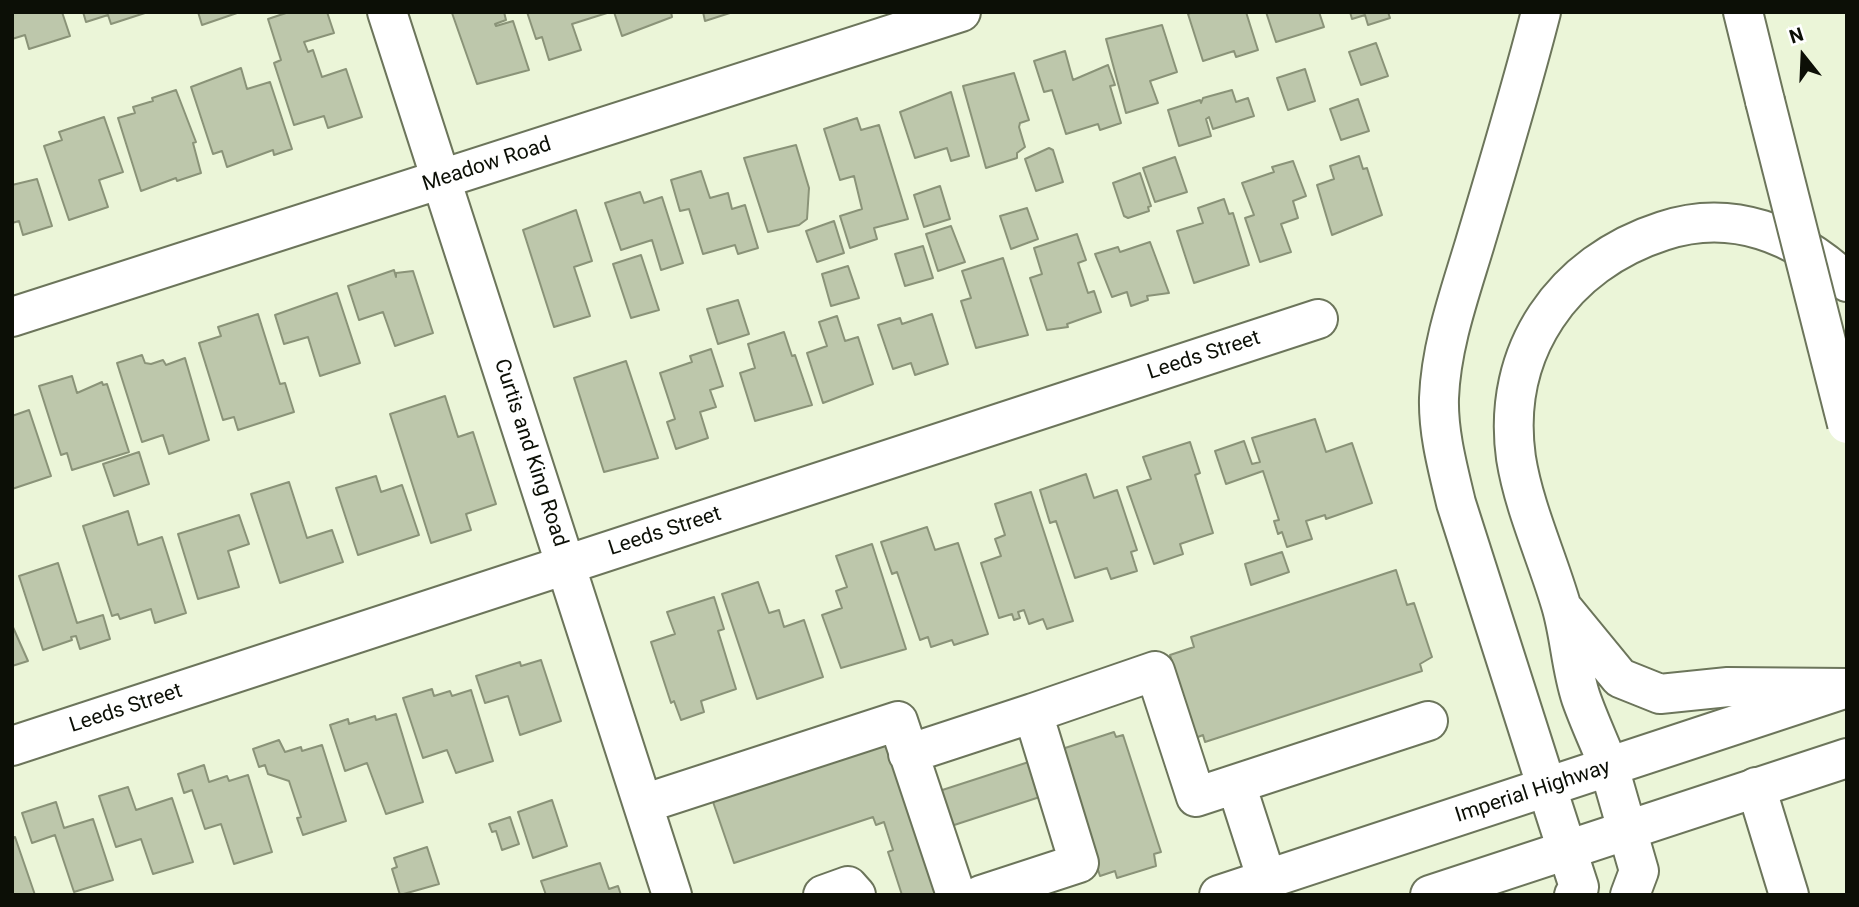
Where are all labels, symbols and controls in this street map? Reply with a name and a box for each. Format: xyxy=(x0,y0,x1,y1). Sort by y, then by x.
north arrow xyxy=(1768,21,1838,91)
text: N xyxy=(1786,23,1806,49)
street label: Meadow Road xyxy=(419,132,555,198)
street label: Leeds Street xyxy=(1145,326,1263,386)
street label: Curtis and King Road xyxy=(488,356,572,550)
street label: Leeds Street xyxy=(606,502,724,562)
street label: Leeds Street xyxy=(67,679,185,739)
street label: Imperial Highway xyxy=(1452,755,1614,829)

